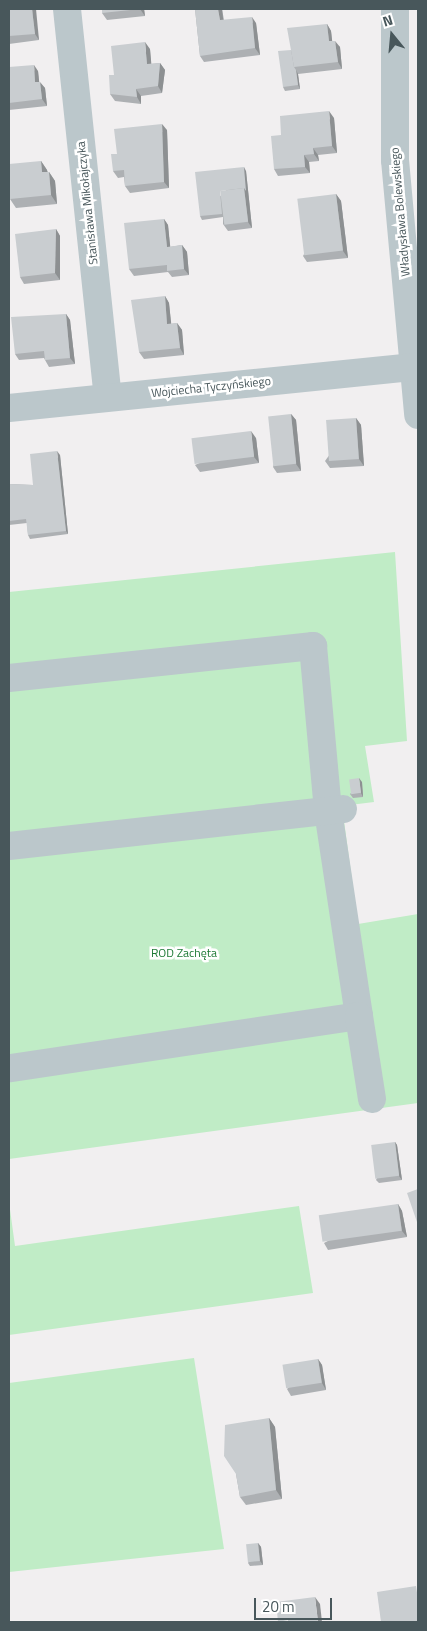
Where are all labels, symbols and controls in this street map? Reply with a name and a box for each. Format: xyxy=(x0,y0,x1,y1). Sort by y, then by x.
text: N xyxy=(380,9,395,32)
north arrow xyxy=(367,10,417,60)
street label: Stanisława Mikołajczyka xyxy=(73,141,101,265)
street label: Władysława Bolewskiego xyxy=(387,147,413,277)
street label: Wojciecha Tyczyńskiego xyxy=(150,374,272,400)
park label: ROD Zachęta xyxy=(151,946,217,960)
scale bar xyxy=(257,1588,334,1620)
text: 20 m xyxy=(262,1595,295,1618)

